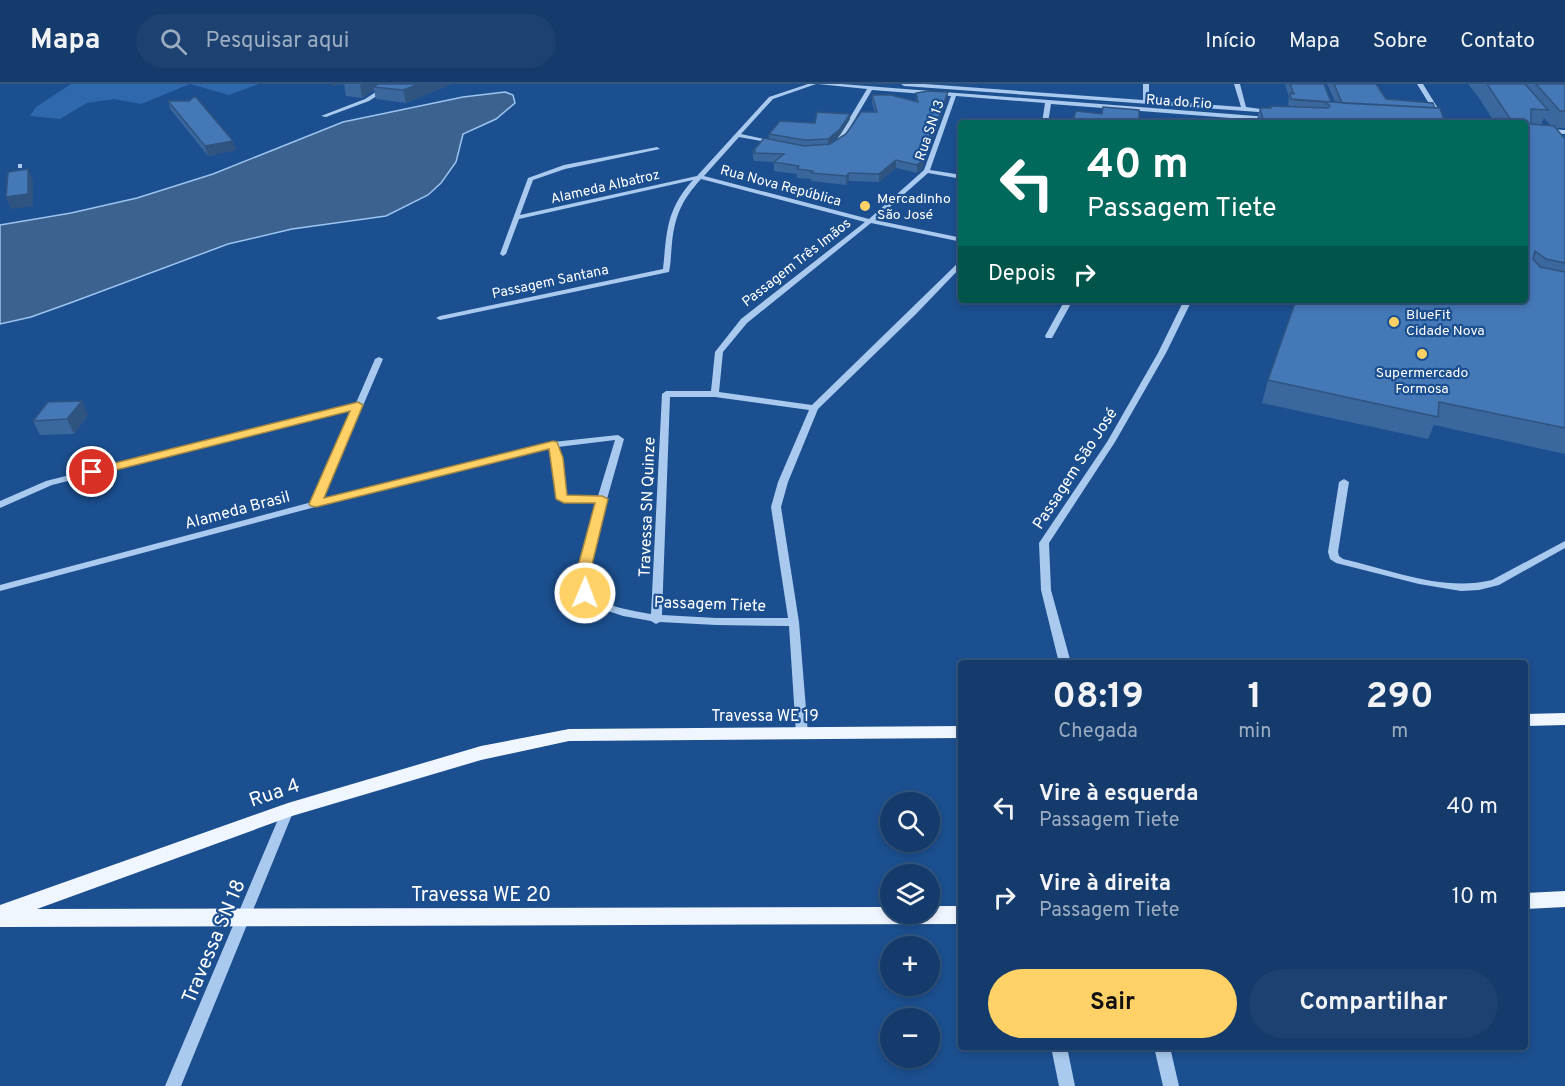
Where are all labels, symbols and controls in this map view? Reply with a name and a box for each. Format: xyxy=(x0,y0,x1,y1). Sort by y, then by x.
search box xyxy=(136,14,556,68)
text: Mapa xyxy=(30,23,100,59)
icon: search xyxy=(157,25,190,58)
text: Pesquisar aqui xyxy=(205,28,349,55)
text: Início xyxy=(1205,28,1256,55)
text: Mapa xyxy=(1289,28,1340,55)
text: Sobre xyxy=(1373,28,1427,55)
text: Contato xyxy=(1460,28,1535,55)
street label: Rua do Fio xyxy=(1145,92,1213,113)
street label: Rua SN 13 xyxy=(912,98,949,163)
text: 40 m xyxy=(1087,140,1189,193)
icon: left xyxy=(988,144,1066,222)
street label: Rua Nova República xyxy=(718,162,843,211)
street label: Alameda Albatroz xyxy=(549,167,662,208)
place label: Mercadinho São José xyxy=(877,191,951,224)
text: Passagem Tiete xyxy=(1087,192,1277,226)
marker: Mercadinho São José xyxy=(858,199,872,213)
street label: Passagem Três Imãos xyxy=(739,215,855,311)
icon: right xyxy=(1068,258,1101,291)
text: Depois xyxy=(988,261,1056,288)
street label: Passagem Santana xyxy=(490,262,610,303)
place label: BlueFit Cidade Nova xyxy=(1406,307,1485,340)
marker: BlueFit Cidade Nova xyxy=(1387,315,1401,329)
marker: Supermercado Formosa xyxy=(1415,347,1429,361)
place label: Supermercado Formosa xyxy=(1376,365,1468,398)
street label: Passagem São José xyxy=(1029,405,1122,534)
street label: Travessa SN Quinze xyxy=(636,436,660,578)
pin xyxy=(66,446,117,497)
icon: arrive xyxy=(75,455,108,488)
street label: Alameda Brasil xyxy=(183,487,292,535)
position arrow xyxy=(553,561,617,625)
street label: Passagem Tiete xyxy=(653,593,766,617)
text: 08:19 xyxy=(1052,675,1144,721)
text: 1 xyxy=(1248,675,1262,721)
text: 290 xyxy=(1366,675,1434,721)
street label: Travessa WE 19 xyxy=(711,707,819,727)
text: Chegada xyxy=(1058,719,1138,745)
text: min xyxy=(1238,719,1271,745)
text: m xyxy=(1391,719,1408,745)
street label: Rua 4 xyxy=(246,773,303,815)
text: Vire à esquerda xyxy=(1039,781,1198,808)
icon: left xyxy=(988,791,1021,824)
map controls xyxy=(880,792,940,1068)
button: search xyxy=(880,792,940,852)
text: 40 m xyxy=(1446,794,1498,821)
text: Passagem Tiete xyxy=(1039,808,1179,834)
button: layers xyxy=(880,864,940,924)
text: Vire à direita xyxy=(1039,871,1171,898)
street label: Travessa SN 18 xyxy=(177,876,253,1008)
icon: right xyxy=(988,881,1021,914)
street label: Travessa WE 20 xyxy=(411,883,551,909)
text: 10 m xyxy=(1452,884,1498,911)
text: Passagem Tiete xyxy=(1039,898,1179,924)
button: + xyxy=(880,936,940,996)
button: Sair xyxy=(988,969,1237,1038)
button: Compartilhar xyxy=(1249,969,1498,1038)
button: − xyxy=(880,1008,940,1068)

